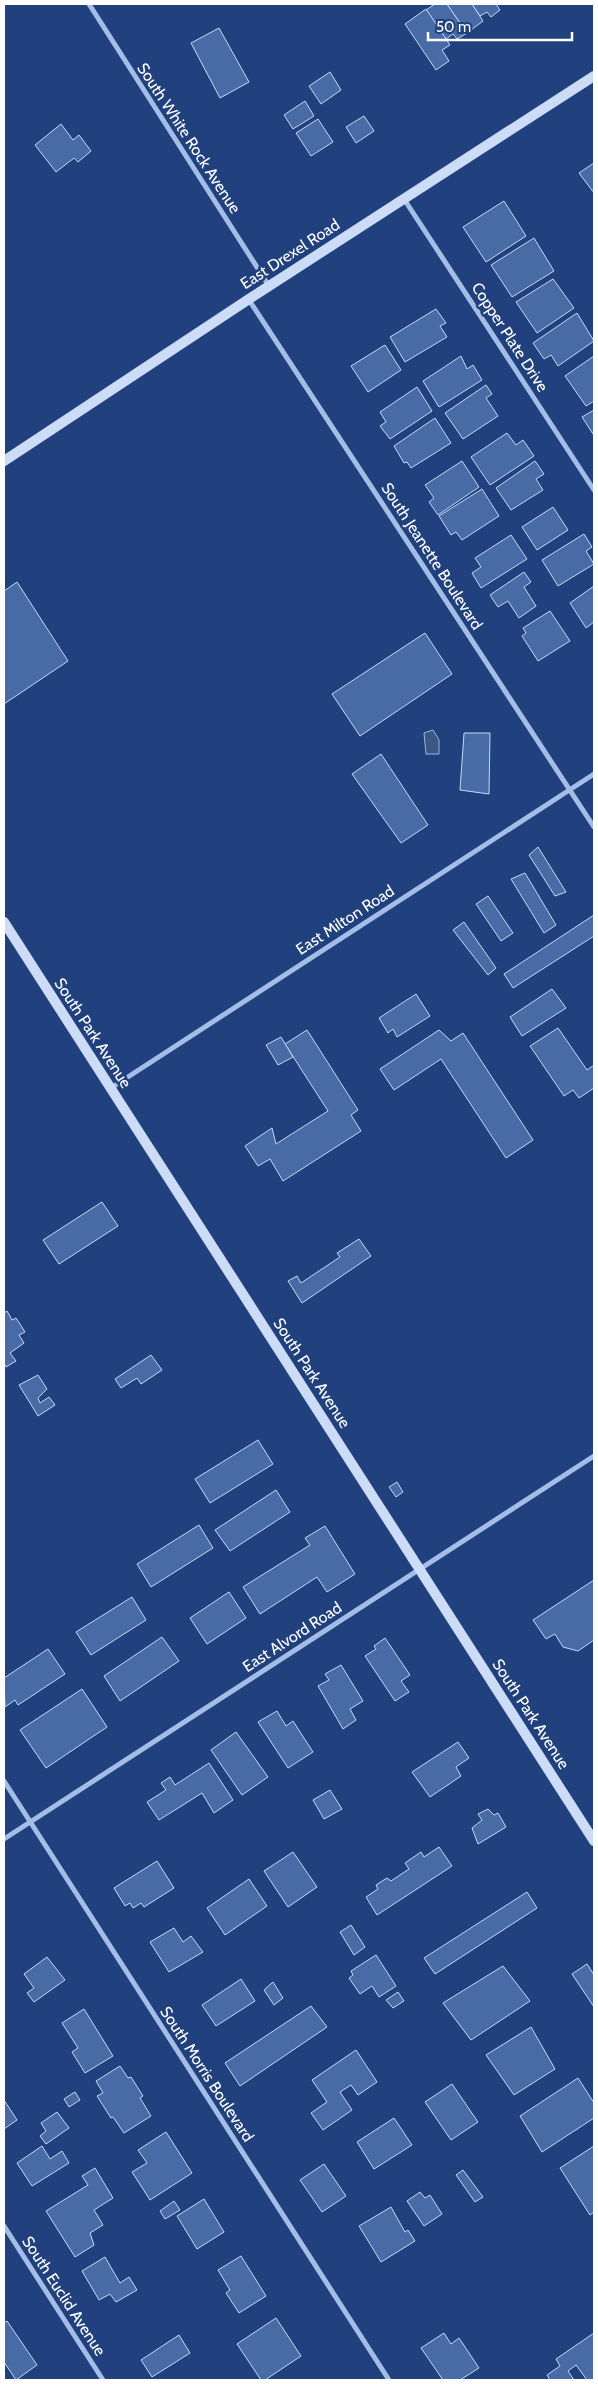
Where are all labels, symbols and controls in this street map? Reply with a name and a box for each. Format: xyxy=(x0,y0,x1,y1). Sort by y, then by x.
scale bar xyxy=(428,10,572,42)
text: 50 m xyxy=(436,18,471,36)
street label: South White Rock Avenue xyxy=(133,59,245,217)
street label: East Drexel Road xyxy=(237,215,343,293)
street label: Copper Plate Drive xyxy=(468,279,552,395)
street label: South Jeanette Boulevard xyxy=(377,479,487,633)
street label: East Milton Road xyxy=(292,881,398,959)
street label: South Park Avenue xyxy=(50,974,136,1092)
street label: South Park Avenue xyxy=(269,1314,355,1432)
street label: East Alvord Road xyxy=(239,1598,345,1676)
street label: South Park Avenue xyxy=(488,1655,574,1773)
street label: South Morris Boulevard xyxy=(156,2003,258,2145)
street label: South Euclid Avenue xyxy=(18,2233,110,2359)

